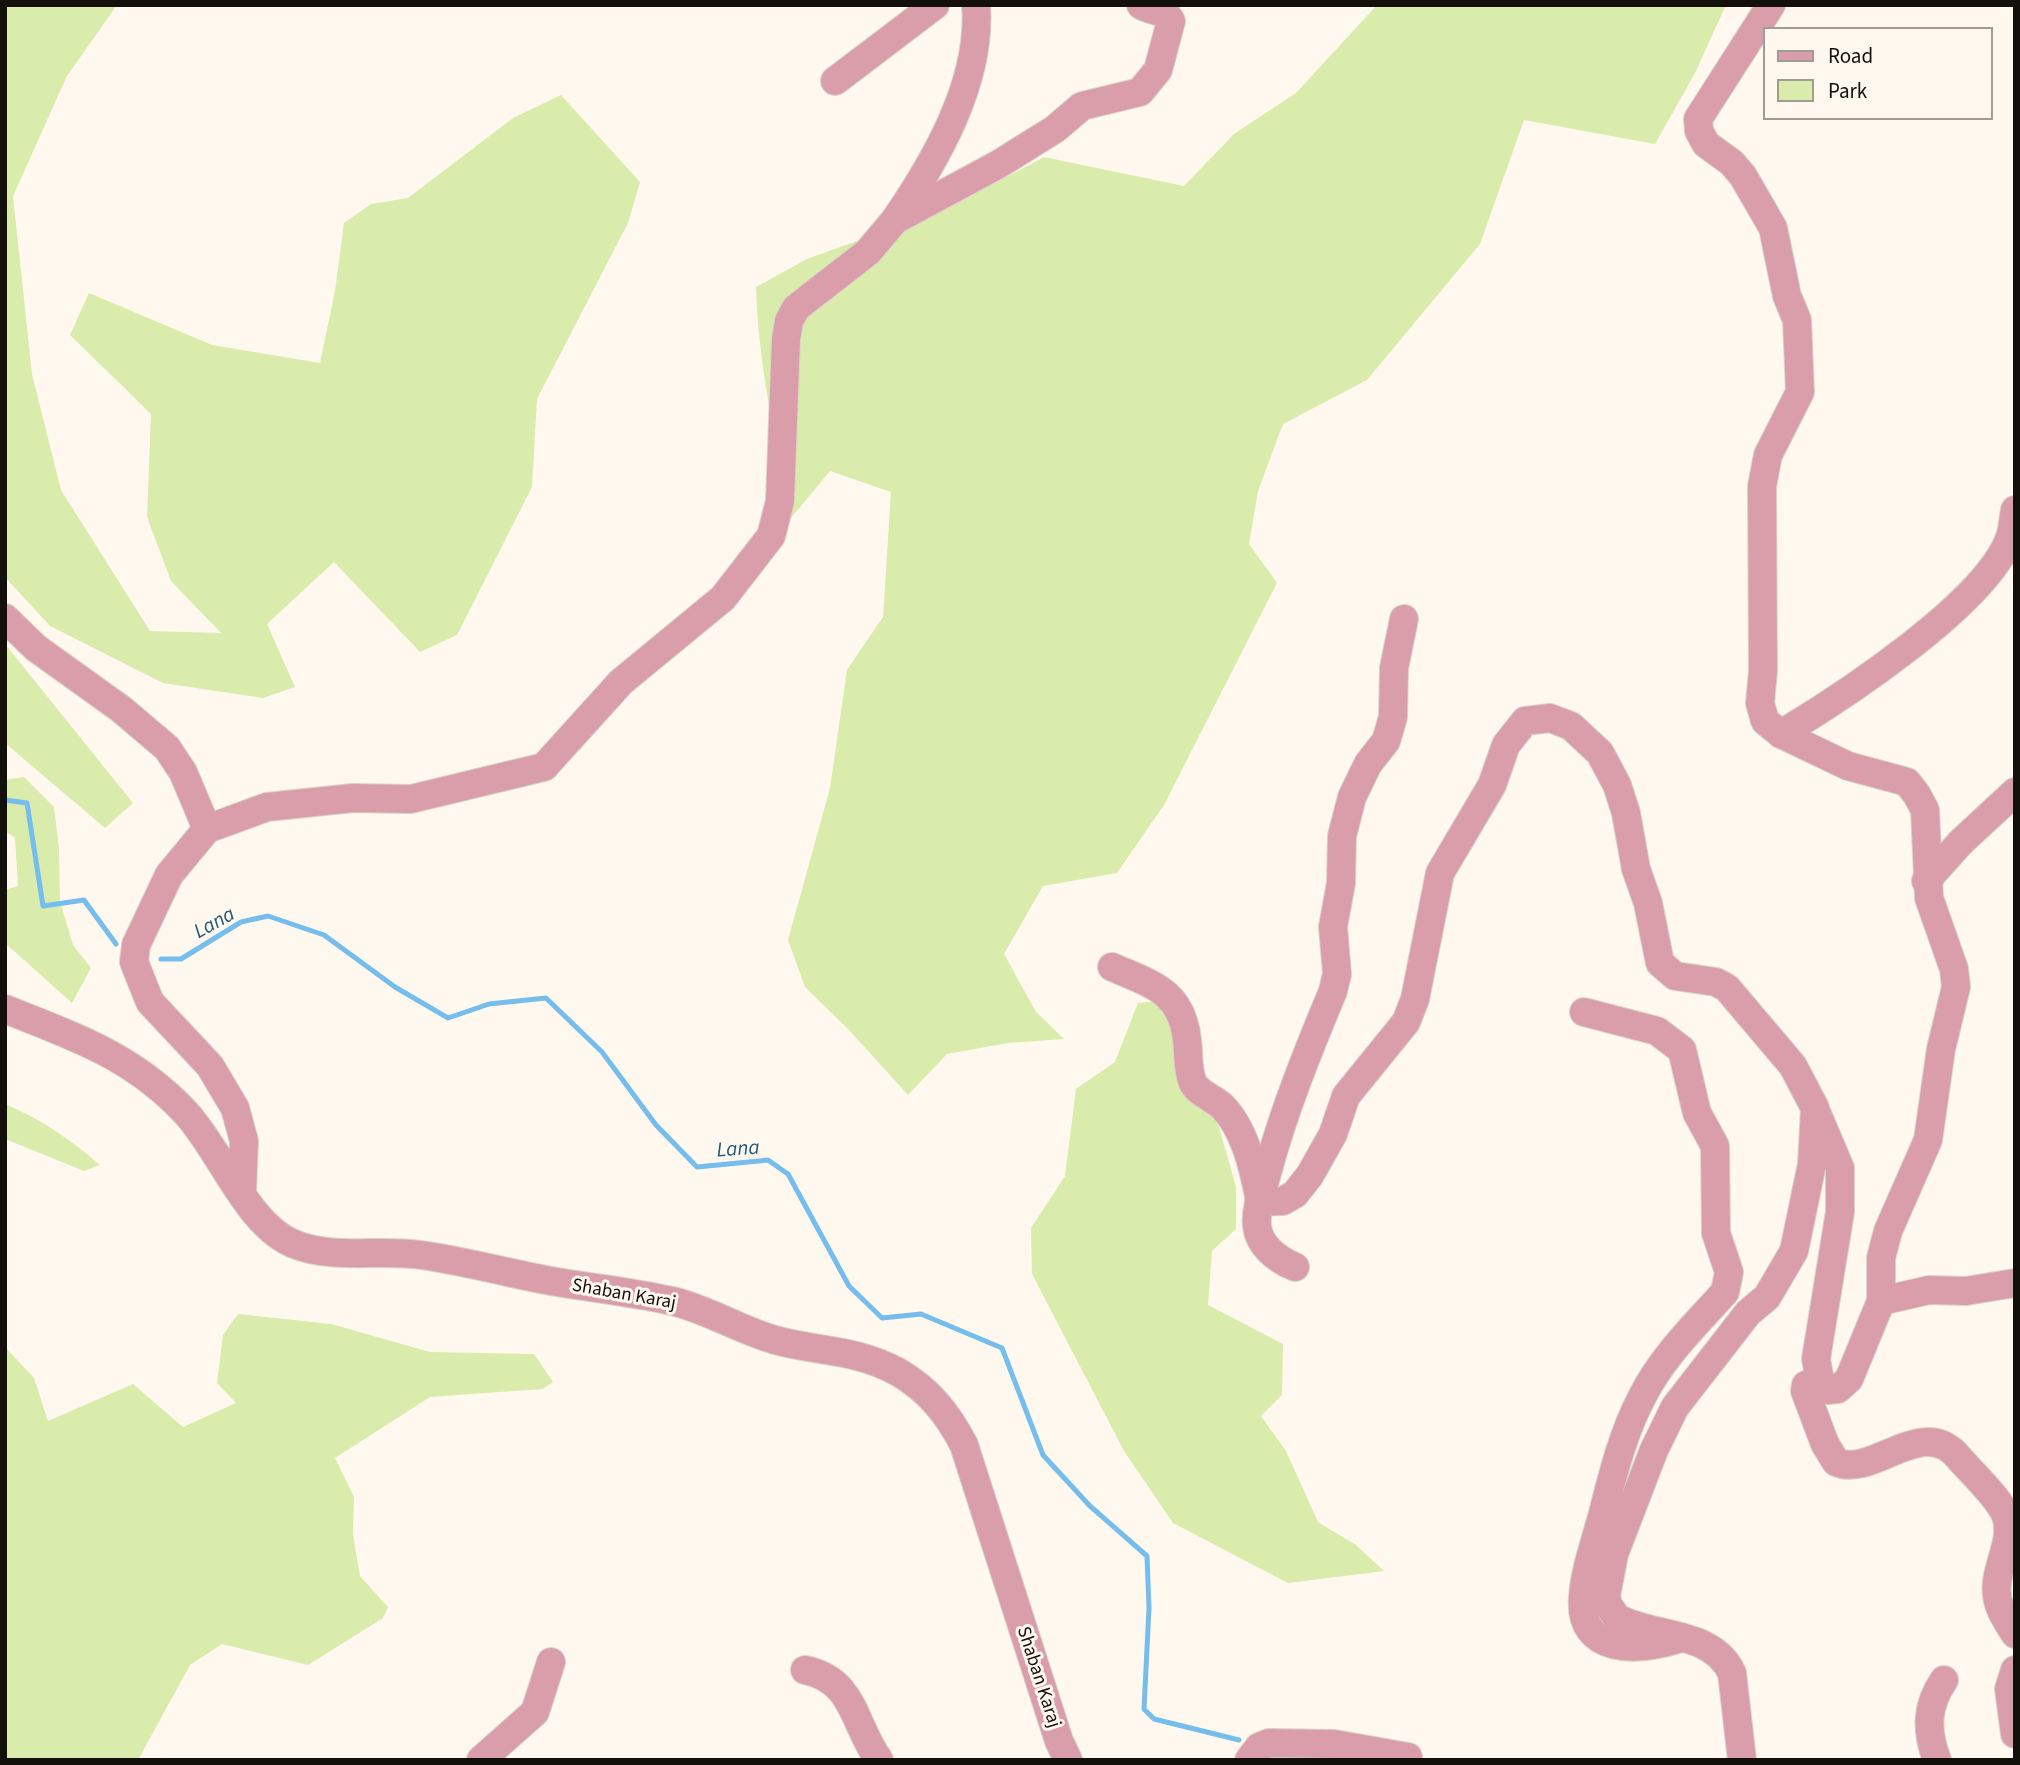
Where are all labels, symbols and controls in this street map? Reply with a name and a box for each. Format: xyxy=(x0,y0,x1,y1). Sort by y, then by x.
legend xyxy=(1764,28,1992,119)
text: Road xyxy=(1828,41,1873,71)
text: Park xyxy=(1828,76,1868,106)
water label: Lana xyxy=(188,898,240,946)
water label: Lana xyxy=(716,1132,760,1164)
street label: Shaban Karaj xyxy=(570,1272,678,1316)
street label: Shaban Karaj xyxy=(1010,1623,1068,1731)

